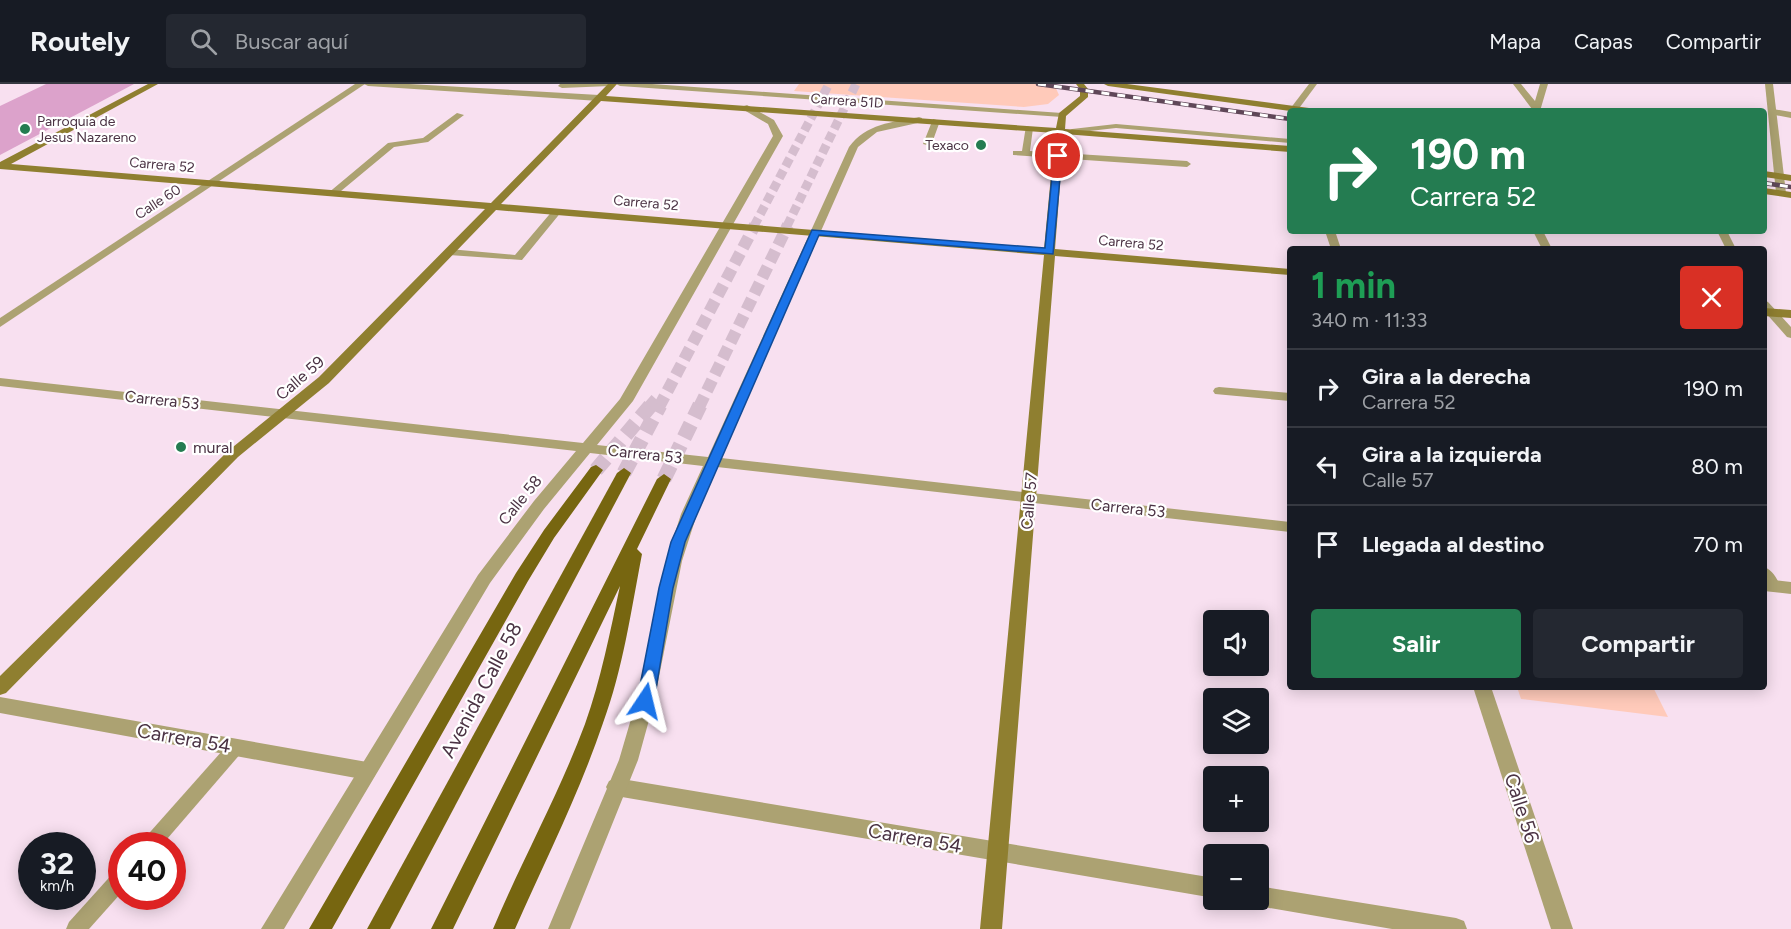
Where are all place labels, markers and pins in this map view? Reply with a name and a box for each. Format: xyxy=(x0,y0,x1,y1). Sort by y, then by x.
place label: Parroquia de Jesus Nazareno xyxy=(37,113,136,146)
marker: Parroquia de Jesus Nazareno xyxy=(18,122,32,136)
pin xyxy=(1032,130,1083,181)
place label: Texaco xyxy=(925,137,969,154)
marker: Texaco xyxy=(974,138,988,152)
place label: mural xyxy=(193,438,233,457)
marker: mural xyxy=(174,440,188,454)

